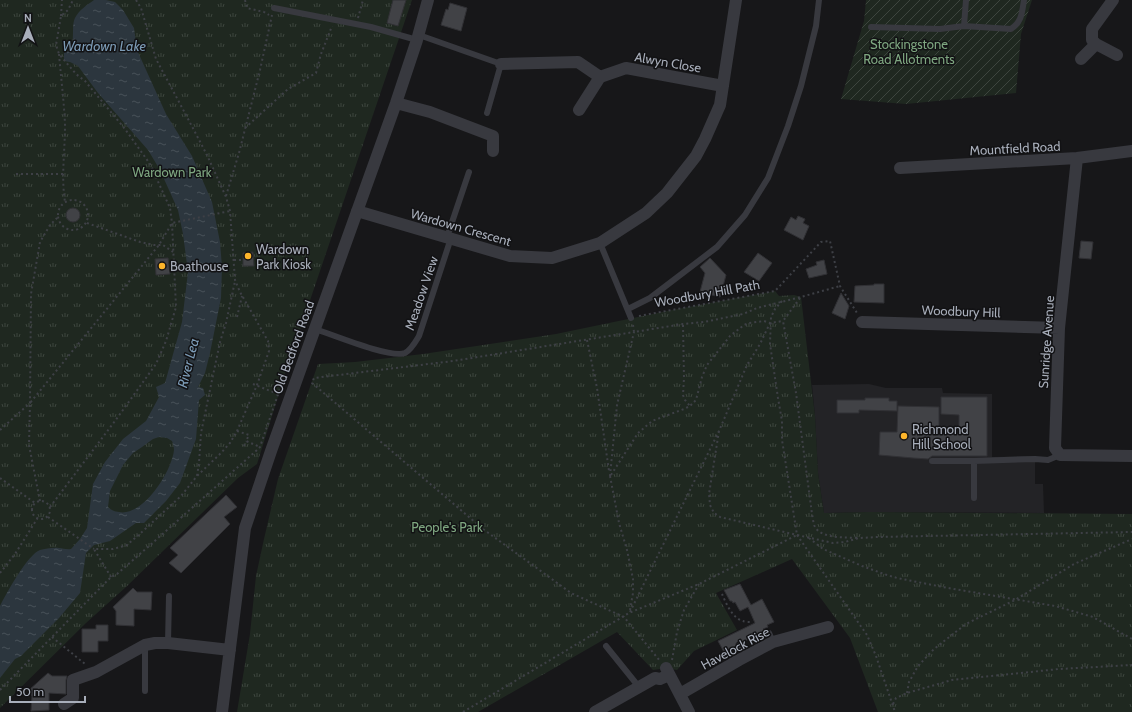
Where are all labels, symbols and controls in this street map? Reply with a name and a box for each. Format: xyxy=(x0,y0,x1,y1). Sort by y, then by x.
north arrow xyxy=(8,8,48,48)
text: N xyxy=(24,11,32,25)
park label: Stockingstone Road Allotments xyxy=(863,36,955,67)
water label: Wardown Lake xyxy=(62,37,146,55)
street label: Alwyn Close xyxy=(633,48,703,76)
street label: Mountfield Road xyxy=(969,138,1061,158)
park label: Wardown Park xyxy=(132,164,212,180)
street label: Wardown Crescent xyxy=(409,205,514,249)
place label: Wardown Park Kiosk xyxy=(256,241,311,272)
marker: Wardown Park Kiosk xyxy=(243,251,253,261)
street label: Meadow View xyxy=(401,253,441,332)
place label: Boathouse xyxy=(170,258,229,274)
marker: Boathouse xyxy=(157,261,167,271)
street label: Woodbury Hill Path xyxy=(653,276,761,310)
street label: Sunridge Avenue xyxy=(1035,295,1057,389)
street label: Old Bedford Road xyxy=(269,298,317,396)
street label: Woodbury Hill xyxy=(921,302,1001,320)
water label: River Lea xyxy=(173,336,203,390)
place label: Richmond Hill School xyxy=(912,421,971,452)
marker: Richmond Hill School xyxy=(899,431,909,441)
park label: People's Park xyxy=(411,519,483,535)
street label: Havelock Rise xyxy=(698,623,772,673)
scale bar xyxy=(10,678,85,704)
text: 50 m xyxy=(16,684,44,699)

